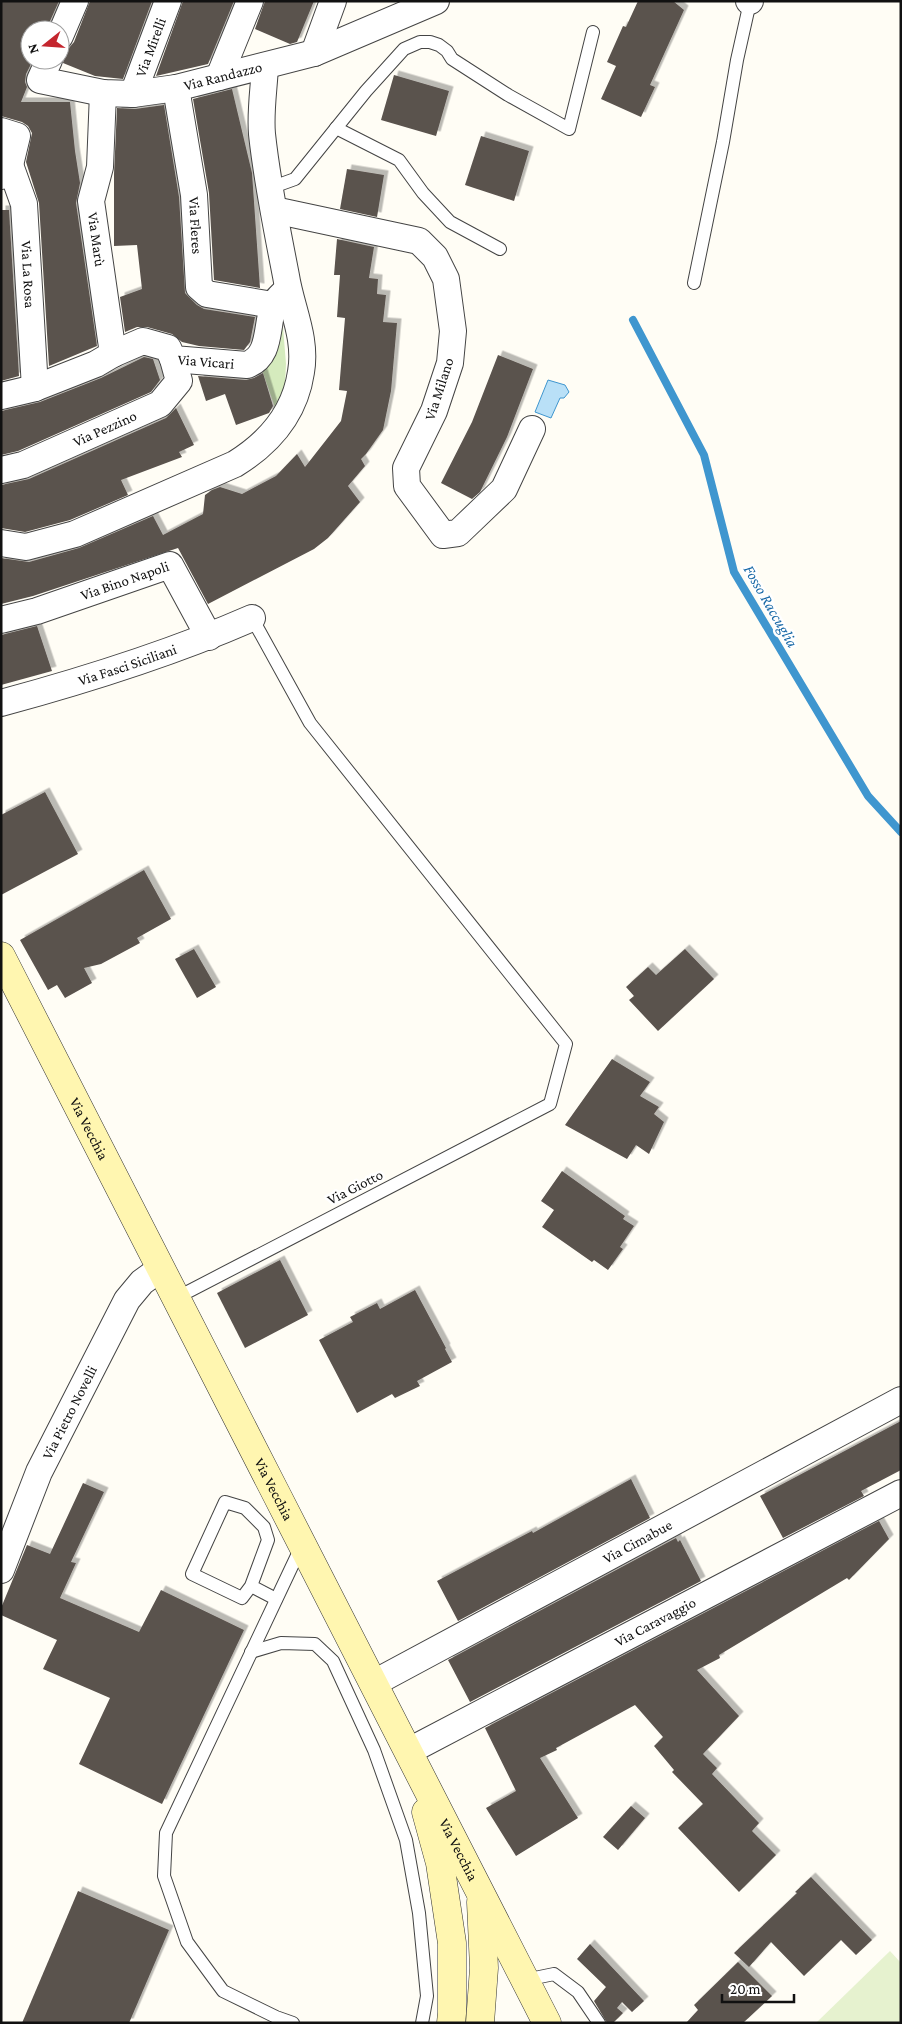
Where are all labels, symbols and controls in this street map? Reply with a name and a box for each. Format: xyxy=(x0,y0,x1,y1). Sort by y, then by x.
street label: Via Mirelli xyxy=(132,15,169,79)
north arrow xyxy=(20,20,70,70)
text: N xyxy=(23,41,42,56)
street label: Via Randazzo xyxy=(182,59,264,94)
street label: Via Fleres xyxy=(186,196,205,255)
street label: Via Marù xyxy=(85,211,108,268)
street label: Via La Rosa xyxy=(18,240,38,309)
street label: Via Vicari xyxy=(177,351,235,372)
street label: Via Milano xyxy=(421,356,457,422)
street label: Via Pezzino xyxy=(70,407,139,450)
street label: Via Bino Napoli xyxy=(78,558,171,603)
water label: Fosso Raccuglia xyxy=(740,562,802,651)
street label: Via Fasci Siciliani xyxy=(76,641,179,689)
street label: Via Vecchia xyxy=(67,1095,112,1163)
street label: Via Giotto xyxy=(325,1166,385,1208)
street label: Via Pietro Novelli xyxy=(39,1363,100,1462)
street label: Via Vecchia xyxy=(251,1455,296,1523)
street label: Via Cimabue xyxy=(600,1516,675,1567)
street label: Via Caravaggio xyxy=(612,1594,698,1650)
street label: Via Vecchia xyxy=(436,1816,481,1884)
scale bar xyxy=(722,1972,794,2004)
text: 20 m xyxy=(730,1981,761,1997)

